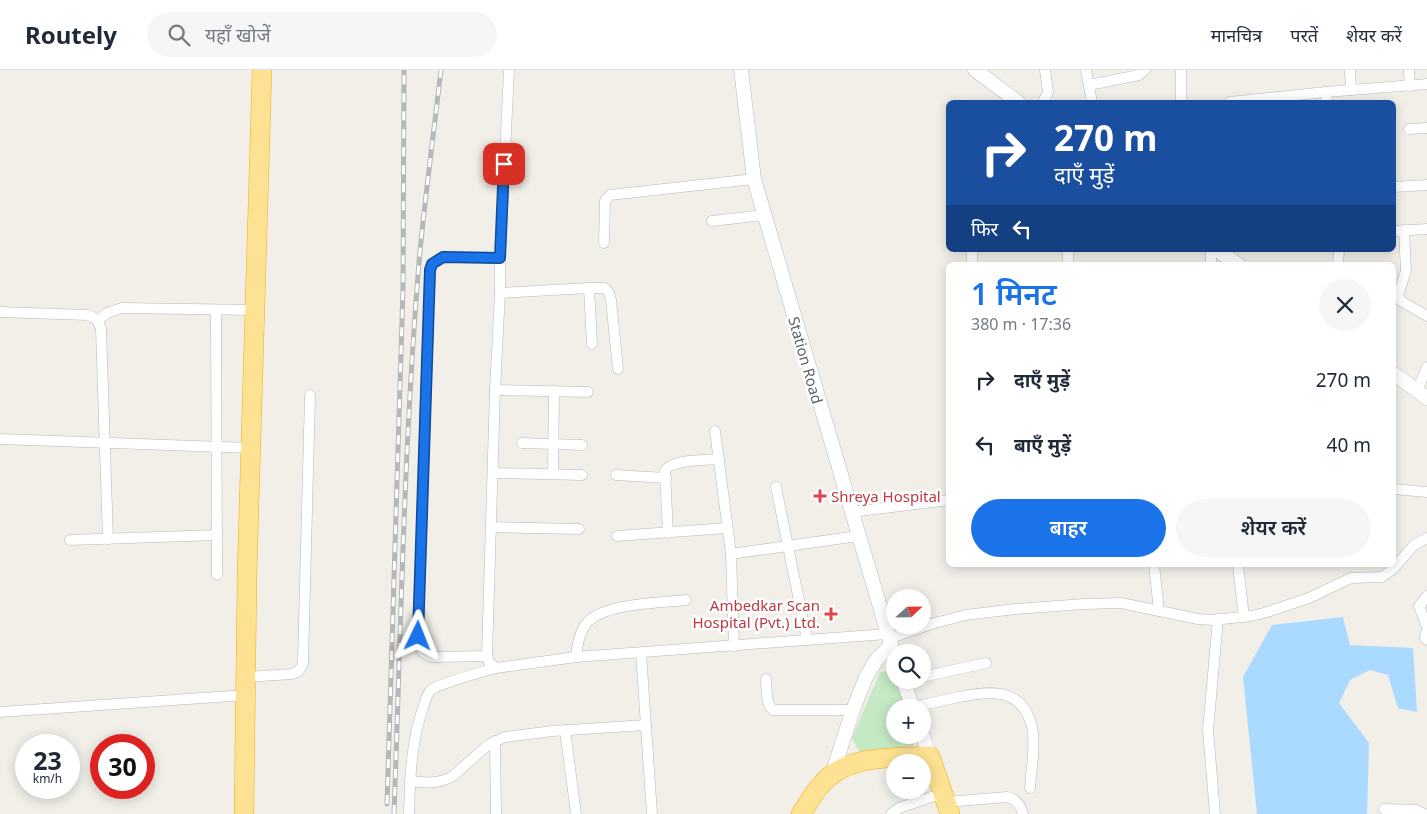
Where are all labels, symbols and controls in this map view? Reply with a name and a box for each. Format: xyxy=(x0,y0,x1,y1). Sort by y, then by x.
search box xyxy=(147,12,497,57)
text: Routely xyxy=(25,18,117,51)
icon: search xyxy=(165,21,193,49)
text: यहाँ खोजें xyxy=(205,22,270,48)
text: मानचित्र xyxy=(1211,23,1262,47)
text: परतें xyxy=(1290,23,1318,47)
text: शेयर करें xyxy=(1346,23,1402,47)
text: 270 m xyxy=(1054,114,1157,161)
icon: right xyxy=(971,120,1036,185)
pin xyxy=(483,143,525,185)
icon: arrive xyxy=(490,150,518,178)
text: दाएँ मुड़ें xyxy=(1054,159,1114,189)
icon: left xyxy=(1008,215,1036,243)
text: फिर xyxy=(971,216,998,242)
text: 1 मिनट xyxy=(971,273,1057,314)
button: close xyxy=(1319,279,1371,331)
text: 380 m · 17:36 xyxy=(971,313,1071,335)
street label: Station Road xyxy=(784,314,828,406)
icon: right xyxy=(971,366,999,394)
text: दाएँ मुड़ें xyxy=(1014,367,1070,393)
text: 270 m xyxy=(1316,367,1371,393)
icon: left xyxy=(971,431,999,459)
text: बाएँ मुड़ें xyxy=(1014,432,1071,458)
text: 40 m xyxy=(1327,432,1371,458)
place label: Shreya Hospital xyxy=(831,486,941,506)
marker: Shreya Hospital xyxy=(813,489,827,503)
button: बाहर xyxy=(971,499,1166,557)
button: शेयर करें xyxy=(1176,499,1371,557)
north arrow xyxy=(886,589,931,634)
map controls xyxy=(886,589,931,799)
place label: Ambedkar Scan Hospital (Pvt.) Ltd. xyxy=(692,595,820,632)
marker: Ambedkar Scan Hospital (Pvt.) Ltd. xyxy=(824,607,838,621)
position arrow xyxy=(391,609,443,661)
button: search xyxy=(886,644,931,689)
button: + xyxy=(886,699,931,744)
speed limit sign: 30 xyxy=(90,734,155,799)
text: 23 xyxy=(33,743,62,777)
button: − xyxy=(886,754,931,799)
text: km/h xyxy=(33,770,62,787)

